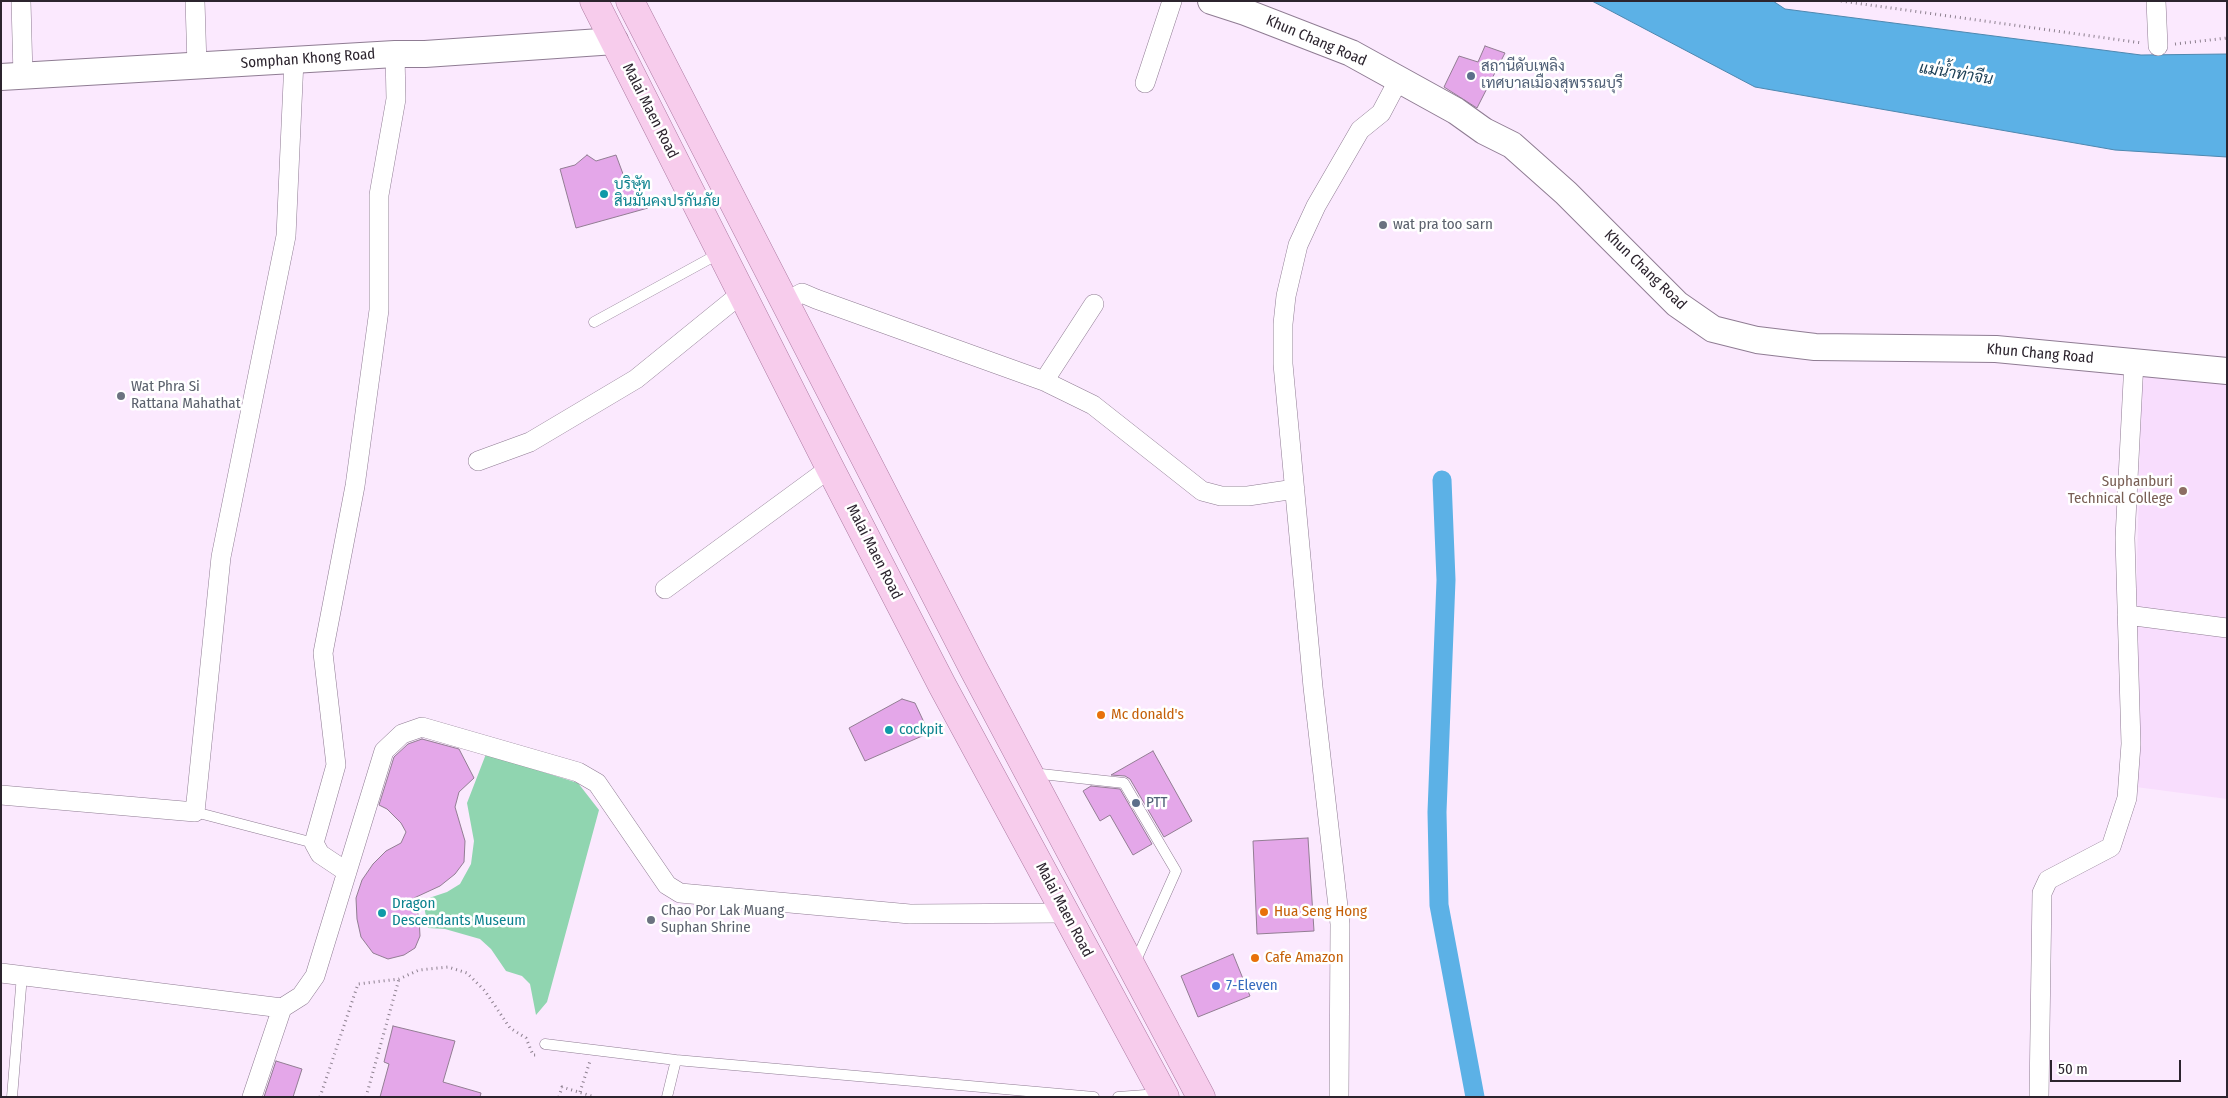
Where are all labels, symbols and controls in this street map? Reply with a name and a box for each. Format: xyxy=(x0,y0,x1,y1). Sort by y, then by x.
street label: Khun Chang Road xyxy=(1263,12,1369,70)
street label: Somphan Khong Road xyxy=(240,45,376,73)
place label: สถานีดับเพลิง เทศบาลเมืองสุพรรณบุรี xyxy=(1481,58,1623,93)
water label: แม่น้ำท่าจีน xyxy=(1918,59,1994,89)
street label: Malai Maen Road xyxy=(618,60,682,162)
marker: สถานีดับเพลิง เทศบาลเมืองสุพรรณบุรี xyxy=(1465,70,1477,82)
place label: บริษัท สินมั่นคงปรกันภัย xyxy=(614,176,720,211)
marker: บริษัท สินมั่นคงปรกันภัย xyxy=(598,188,610,200)
place label: wat pra too sarn xyxy=(1393,216,1493,234)
marker: wat pra too sarn xyxy=(1377,219,1389,231)
street label: Khun Chang Road xyxy=(1600,226,1690,314)
street label: Khun Chang Road xyxy=(1986,340,2094,368)
place label: Wat Phra Si Rattana Mahathat xyxy=(131,378,241,413)
marker: Wat Phra Si Rattana Mahathat xyxy=(115,390,127,402)
place label: Suphanburi Technical College xyxy=(2068,473,2173,508)
marker: Suphanburi Technical College xyxy=(2177,485,2189,497)
street label: Malai Maen Road xyxy=(842,501,906,603)
place label: Mc donald's xyxy=(1111,706,1184,724)
marker: Mc donald's xyxy=(1095,709,1107,721)
place label: cockpit xyxy=(899,721,943,739)
marker: cockpit xyxy=(883,724,895,736)
place label: PTT xyxy=(1146,794,1167,812)
marker: PTT xyxy=(1130,797,1142,809)
street label: Malai Maen Road xyxy=(1032,860,1096,960)
place label: Dragon Descendants Museum xyxy=(392,895,526,930)
place label: Chao Por Lak Muang Suphan Shrine xyxy=(661,902,784,937)
place label: Hua Seng Hong xyxy=(1274,903,1367,921)
marker: Hua Seng Hong xyxy=(1258,906,1270,918)
marker: Dragon Descendants Museum xyxy=(376,907,388,919)
marker: Chao Por Lak Muang Suphan Shrine xyxy=(645,914,657,926)
place label: Cafe Amazon xyxy=(1265,949,1344,967)
marker: Cafe Amazon xyxy=(1249,952,1261,964)
place label: 7-Eleven xyxy=(1226,977,1278,995)
marker: 7-Eleven xyxy=(1210,980,1222,992)
scale bar xyxy=(2053,1050,2184,1082)
text: 50 m xyxy=(2058,1060,2088,1078)

